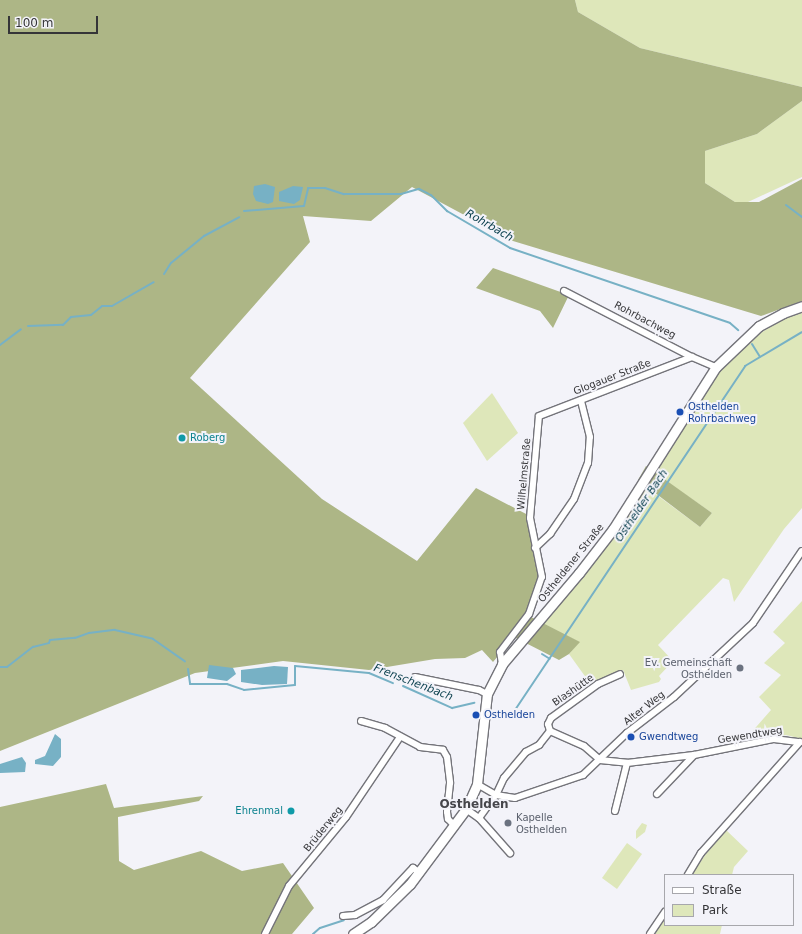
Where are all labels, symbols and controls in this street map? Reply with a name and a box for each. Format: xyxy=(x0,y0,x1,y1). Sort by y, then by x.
scale bar xyxy=(10,8,100,34)
text: 100 m xyxy=(15,16,53,30)
water label: Rohrbach xyxy=(463,207,515,245)
street label: Rohrbachweg xyxy=(612,299,678,341)
street label: Glogauer Straße xyxy=(572,357,652,397)
place label: Osthelden Rohrbachweg xyxy=(688,400,756,424)
marker: Osthelden Rohrbachweg xyxy=(675,407,685,417)
place label: Roberg xyxy=(190,432,225,444)
marker: Roberg xyxy=(177,433,187,443)
street label: Wilhelmstraße xyxy=(515,438,533,510)
water label: Osthelder Bach xyxy=(613,467,671,545)
street label: Ostheldener Straße xyxy=(536,521,606,605)
place label: Ev. Gemeinschaft Osthelden xyxy=(645,656,732,680)
water label: Frenschenbach xyxy=(372,662,454,704)
marker: Ev. Gemeinschaft Osthelden xyxy=(735,663,745,673)
street label: Blashütte xyxy=(550,671,596,709)
street label: Alter Weg xyxy=(621,688,667,728)
place label: Osthelden xyxy=(484,709,535,721)
marker: Osthelden xyxy=(471,710,481,720)
street label: Gewendtweg xyxy=(717,724,783,746)
place label: Gwendtweg xyxy=(639,731,698,743)
marker: Gwendtweg xyxy=(626,732,636,742)
district label: Osthelden xyxy=(439,798,509,812)
street label: Brüderweg xyxy=(301,804,345,854)
place label: Ehrenmal xyxy=(235,805,283,817)
marker: Ehrenmal xyxy=(286,806,296,816)
place label: Kapelle Osthelden xyxy=(516,811,567,834)
marker: Kapelle Osthelden xyxy=(503,818,513,828)
legend xyxy=(664,874,794,926)
text: Straße xyxy=(702,883,742,897)
text: Park xyxy=(702,903,728,917)

